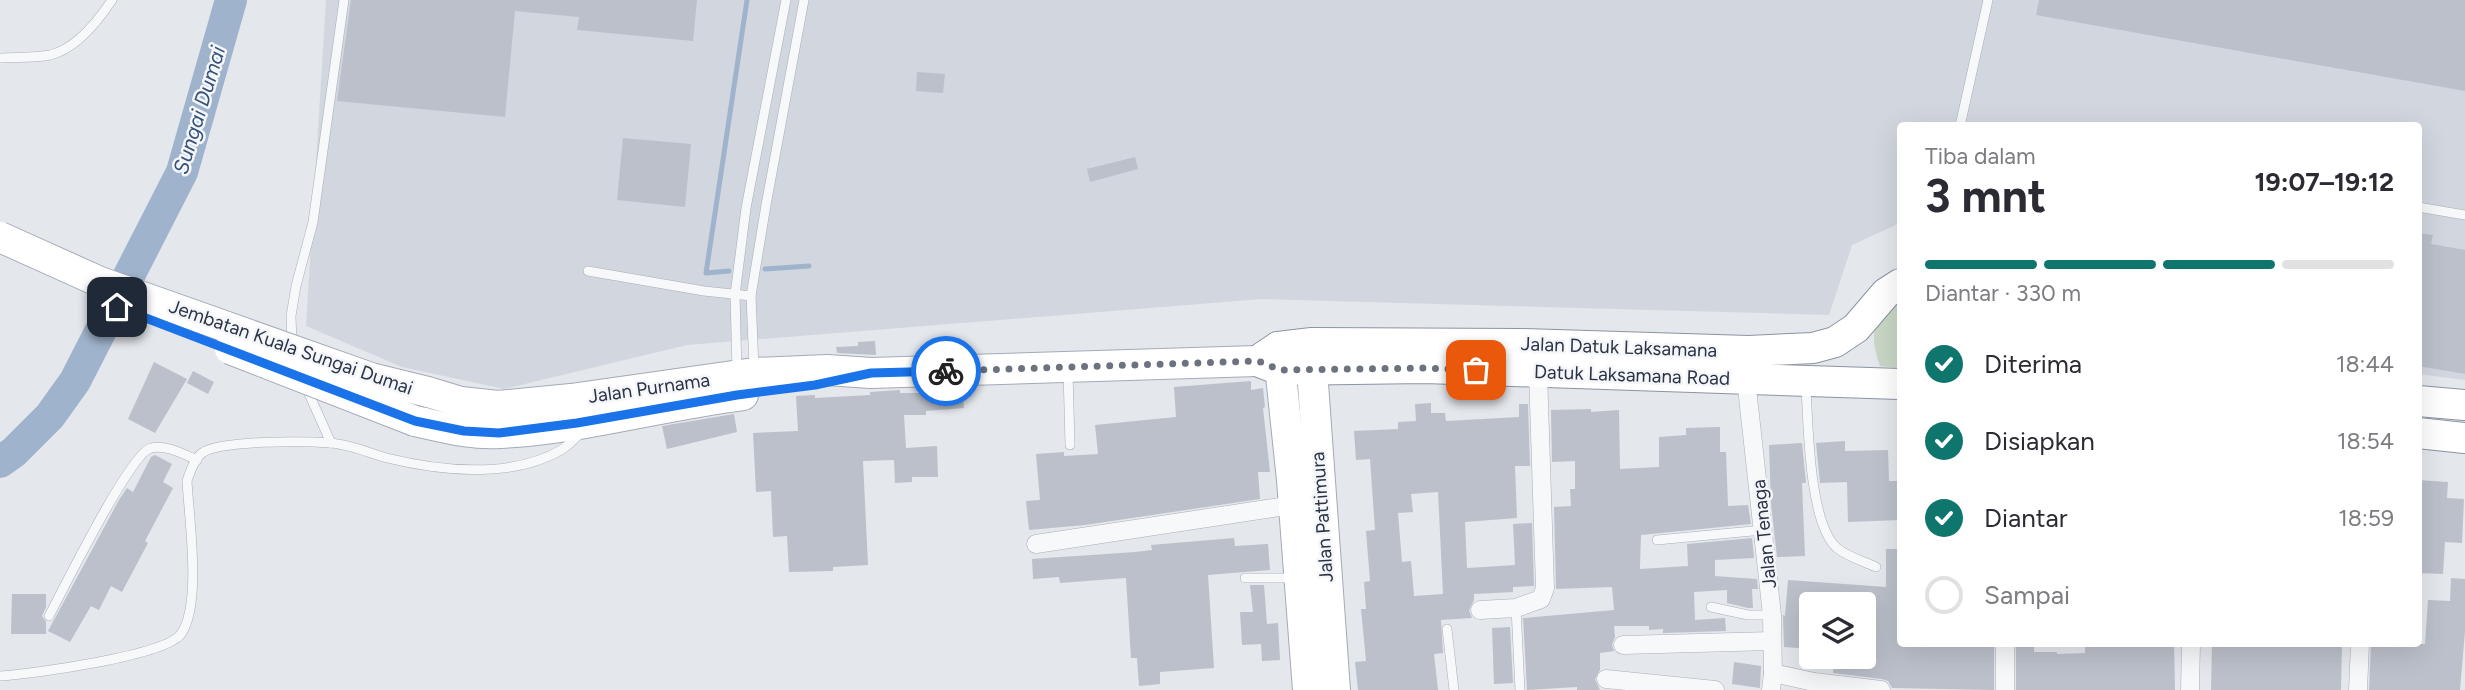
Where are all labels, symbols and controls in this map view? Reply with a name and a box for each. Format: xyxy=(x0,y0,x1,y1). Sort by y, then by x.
water label: Sungai Dumai xyxy=(168,43,230,177)
text: Tiba dalam xyxy=(1925,142,2036,170)
text: 19:07–19:12 xyxy=(2255,166,2394,198)
text: 3 mnt xyxy=(1925,168,2046,224)
pin xyxy=(87,277,147,337)
text: Diantar · 330 m xyxy=(1925,279,2081,307)
icon: home xyxy=(98,288,136,326)
street label: Jembatan Kuala Sungai Dumai xyxy=(166,294,416,400)
street label: Jalan Datuk Laksamana xyxy=(1520,332,1718,362)
courier xyxy=(911,336,981,406)
pin xyxy=(1446,340,1506,400)
icon: check xyxy=(1925,345,1963,383)
text: Diterima xyxy=(1984,348,2082,380)
text: 18:44 xyxy=(2336,350,2394,378)
icon: bag xyxy=(1457,351,1495,389)
icon: bike xyxy=(927,352,965,390)
street label: Datuk Laksamana Road xyxy=(1533,360,1731,390)
street label: Jalan Purnama xyxy=(587,368,711,408)
icon: check xyxy=(1925,422,1963,460)
text: Disiapkan xyxy=(1984,425,2095,457)
text: 18:54 xyxy=(2337,427,2394,455)
street label: Jalan Pattimura xyxy=(1306,451,1338,583)
street label: Jalan Tenaga xyxy=(1747,478,1781,590)
icon: check xyxy=(1925,499,1963,537)
text: Diantar xyxy=(1984,502,2068,534)
text: 18:59 xyxy=(2338,504,2394,532)
text: Sampai xyxy=(1984,579,2070,611)
map controls xyxy=(1799,592,1876,669)
button: layers xyxy=(1799,592,1876,669)

